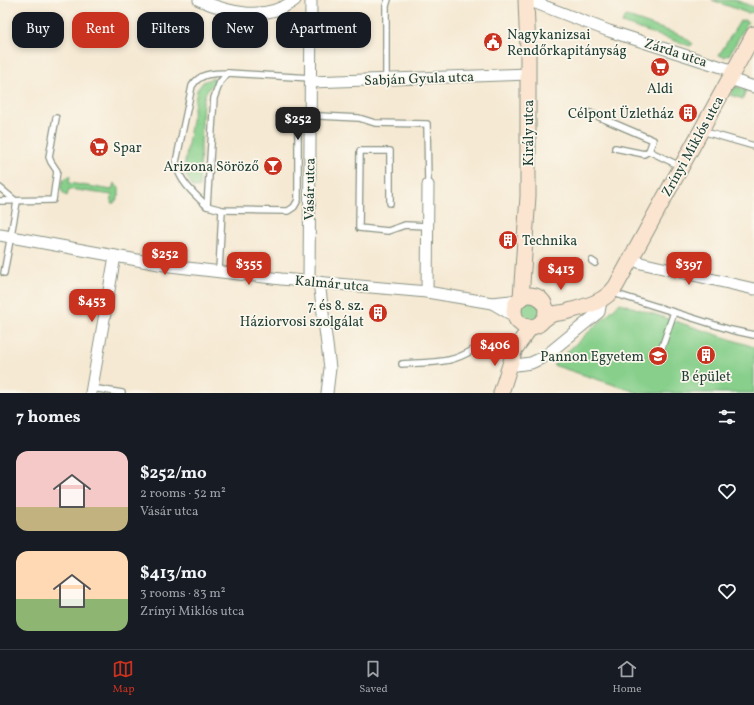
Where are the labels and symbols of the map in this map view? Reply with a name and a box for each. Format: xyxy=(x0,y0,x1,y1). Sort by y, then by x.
place label: Nagykanizsai Rendőrkapitányság xyxy=(507,26,627,61)
public building icon: Nagykanizsai Rendőrkapitányság xyxy=(482,31,504,53)
street label: Zárda utca xyxy=(642,34,710,73)
supermarket icon: Aldi xyxy=(649,56,671,78)
street label: Sabján Gyula utca xyxy=(364,68,474,91)
place label: Aldi xyxy=(647,80,673,99)
street label: Zrínyi Miklós utca xyxy=(658,93,729,201)
street label: Király utca xyxy=(520,100,539,166)
building icon: Célpont Üzletház xyxy=(677,102,699,124)
place label: Célpont Üzletház xyxy=(568,105,674,124)
pin: $252 xyxy=(274,107,322,141)
supermarket icon: Spar xyxy=(88,136,110,158)
place label: Spar xyxy=(113,139,142,158)
bar icon: Arizona Söröző xyxy=(262,155,284,177)
street label: Vásár utca xyxy=(300,157,321,221)
place label: Arizona Söröző xyxy=(164,158,259,177)
building icon: Technika xyxy=(497,229,519,251)
place label: Technika xyxy=(522,232,577,251)
pin: $252 xyxy=(141,242,189,276)
pin: $355 xyxy=(225,252,273,286)
pin: $397 xyxy=(665,252,713,286)
pin: $413 xyxy=(537,257,585,291)
street label: Kalmár utca xyxy=(294,272,370,297)
pin: $453 xyxy=(68,289,116,323)
place label: 7. és 8. sz. Háziorvosi szolgálat xyxy=(240,297,364,332)
building icon: 7. és 8. sz. Háziorvosi szolgálat xyxy=(367,302,389,324)
pin: $406 xyxy=(471,333,519,367)
building icon: B épület xyxy=(695,344,717,366)
school or university icon: Pannon Egyetem xyxy=(647,345,669,367)
place label: Pannon Egyetem xyxy=(540,348,644,367)
place label: B épület xyxy=(681,368,731,387)

